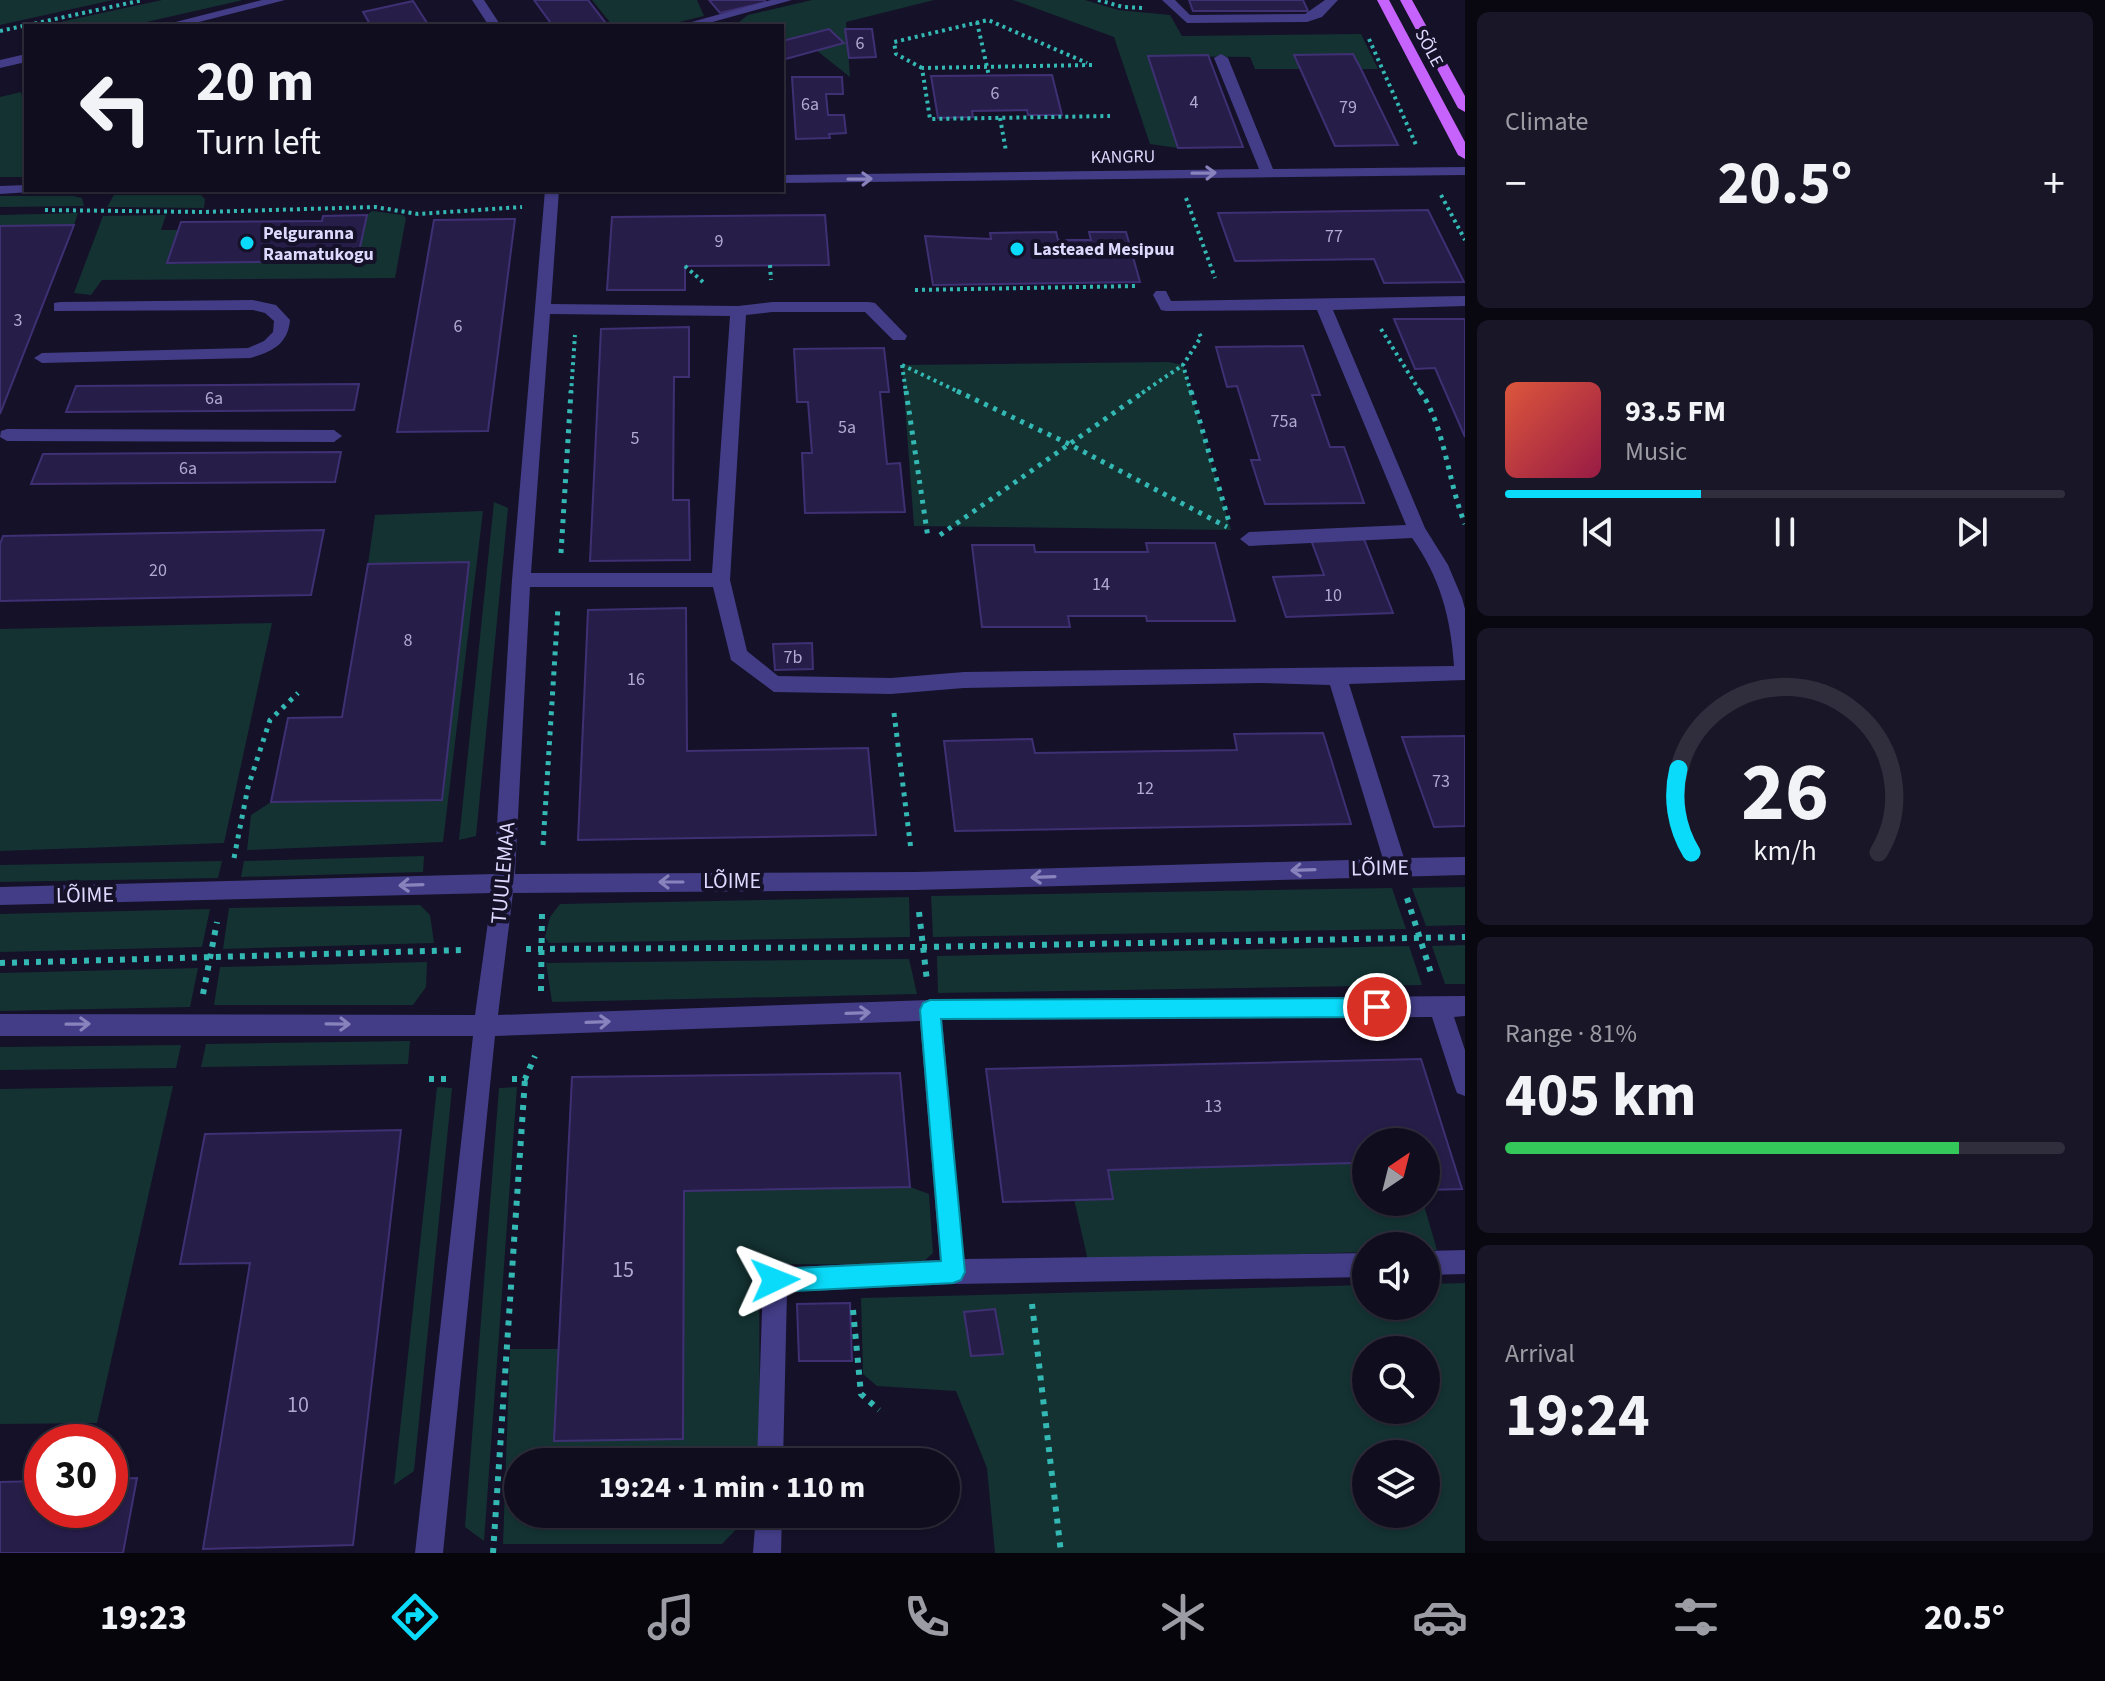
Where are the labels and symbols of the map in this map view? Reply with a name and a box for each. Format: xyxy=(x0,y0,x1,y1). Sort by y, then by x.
street label: SÕLE xyxy=(1409,25,1449,71)
house number: 6 xyxy=(856,31,865,56)
house number: 6 xyxy=(991,81,1000,106)
house number: 4 xyxy=(1190,90,1199,115)
house number: 6a xyxy=(801,92,819,117)
house number: 79 xyxy=(1339,95,1357,120)
street label: KANGRU xyxy=(1090,144,1156,170)
one-way arrow xyxy=(1190,165,1217,181)
one-way arrow xyxy=(846,171,873,186)
place label: Pelguranna Raamatukogu xyxy=(263,221,374,267)
house number: 77 xyxy=(1325,224,1343,249)
house number: 9 xyxy=(715,229,724,254)
marker: Pelguranna Raamatukogu xyxy=(238,234,256,252)
place label: Lasteaed Mesipuu xyxy=(1033,237,1175,262)
marker: Lasteaed Mesipuu xyxy=(1008,240,1026,258)
house number: 3 xyxy=(14,308,23,333)
house number: 6 xyxy=(454,314,463,339)
house number: 6a xyxy=(205,386,223,411)
house number: 75a xyxy=(1271,409,1297,434)
house number: 5a xyxy=(838,415,856,440)
house number: 5 xyxy=(631,426,640,451)
house number: 6a xyxy=(179,456,197,481)
house number: 20 xyxy=(149,558,167,583)
house number: 14 xyxy=(1092,572,1110,597)
house number: 10 xyxy=(1324,583,1342,608)
house number: 8 xyxy=(404,628,413,653)
house number: 7b xyxy=(784,645,802,670)
house number: 16 xyxy=(627,667,645,692)
house number: 73 xyxy=(1432,769,1450,794)
house number: 12 xyxy=(1136,776,1154,801)
street label: TUULEMAA xyxy=(483,821,523,925)
street label: LÕIME xyxy=(1351,851,1409,885)
one-way arrow xyxy=(1290,862,1317,877)
street label: LÕIME xyxy=(703,865,761,897)
one-way arrow xyxy=(1030,869,1057,885)
one-way arrow xyxy=(658,874,685,890)
street label: LÕIME xyxy=(56,878,114,912)
one-way arrow xyxy=(398,878,425,893)
pin xyxy=(1343,973,1411,1041)
one-way arrow xyxy=(844,1005,871,1020)
one-way arrow xyxy=(584,1015,611,1030)
one-way arrow xyxy=(64,1016,91,1032)
one-way arrow xyxy=(324,1017,351,1032)
house number: 13 xyxy=(1204,1094,1222,1119)
north arrow xyxy=(1352,1128,1440,1216)
position arrow xyxy=(733,1238,817,1322)
house number: 15 xyxy=(612,1254,634,1286)
house number: 10 xyxy=(287,1389,309,1421)
speed limit sign: 30 xyxy=(24,1424,128,1528)

